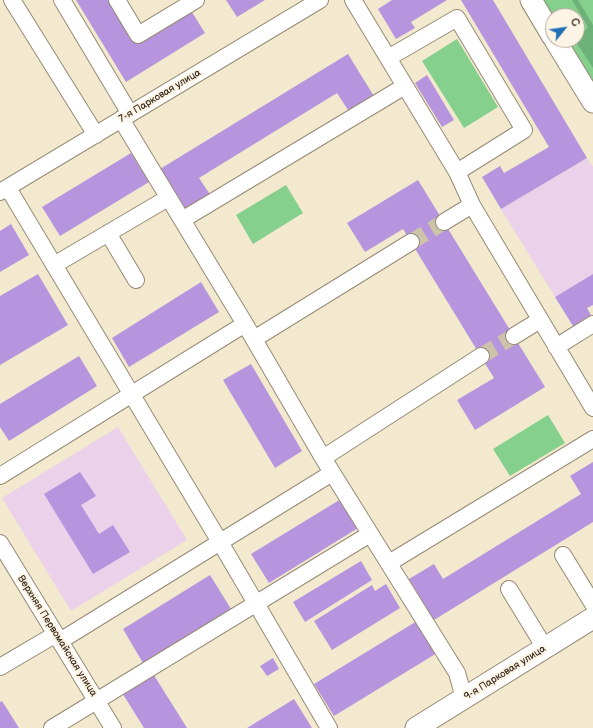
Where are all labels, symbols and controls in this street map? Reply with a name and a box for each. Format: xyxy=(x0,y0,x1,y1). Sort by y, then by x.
north arrow xyxy=(545,8,585,48)
text: С xyxy=(567,16,583,29)
street label: 7-я Парковая улица xyxy=(117,67,203,125)
street label: Верхняя Первомайская улица xyxy=(15,573,99,699)
street label: 9-я Парковая улица xyxy=(462,643,548,703)

